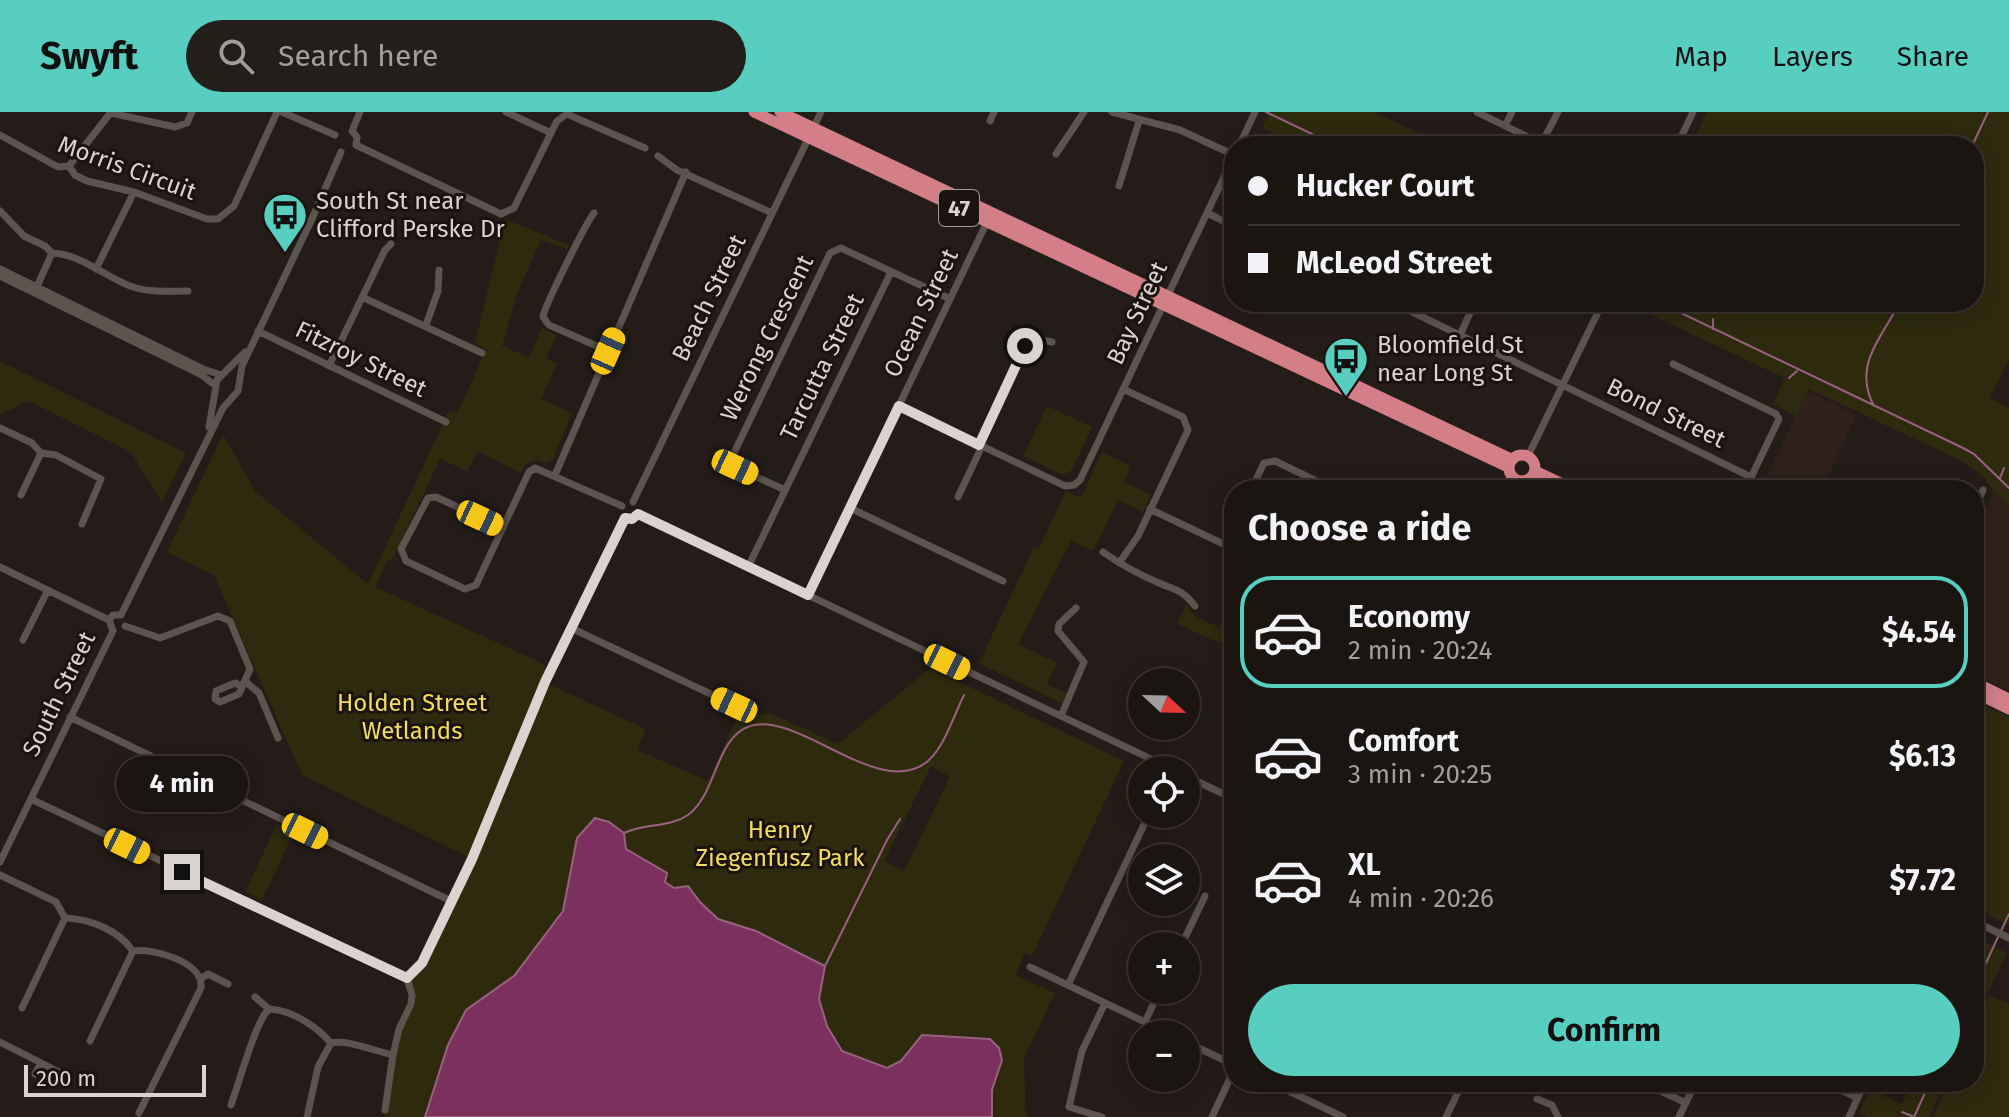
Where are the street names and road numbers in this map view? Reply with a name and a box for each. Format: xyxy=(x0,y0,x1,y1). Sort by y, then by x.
street label: Morris Circuit xyxy=(54,130,200,206)
road number: 47 xyxy=(939,190,979,226)
street label: Beach Street xyxy=(666,230,752,366)
street label: Ocean Street xyxy=(878,244,964,382)
street label: Werong Crescent xyxy=(715,250,819,425)
street label: Bay Street xyxy=(1101,257,1173,369)
street label: Tarcutta Street xyxy=(774,289,870,445)
street label: Fitzroy Street xyxy=(291,315,432,403)
street label: Bond Street xyxy=(1602,372,1730,454)
street label: South Street xyxy=(17,627,101,761)

